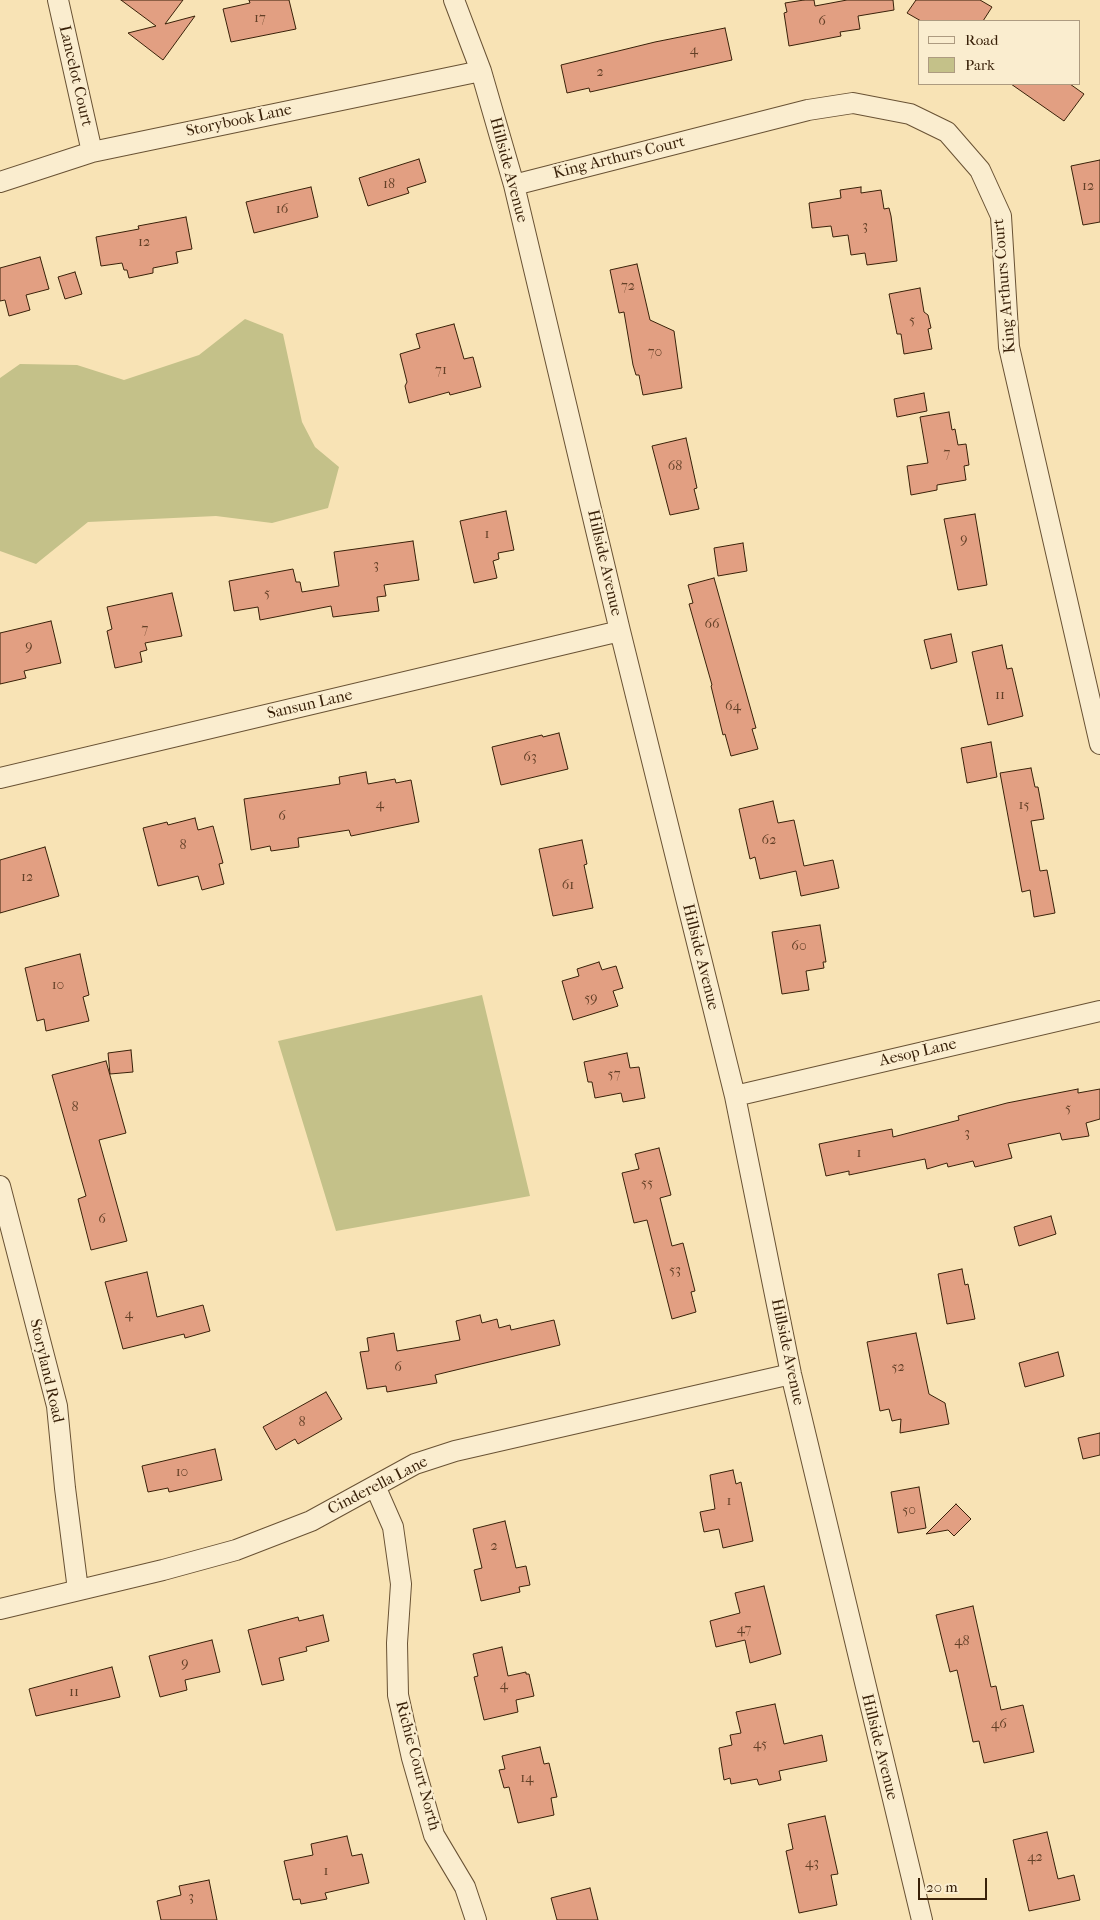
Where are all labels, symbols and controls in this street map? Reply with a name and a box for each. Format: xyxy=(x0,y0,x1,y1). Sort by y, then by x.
house number: 17 xyxy=(254,11,266,27)
house number: 6 xyxy=(818,14,826,30)
legend xyxy=(918,20,1080,85)
street label: Lancelot Court xyxy=(54,24,96,128)
text: Road xyxy=(965,31,998,49)
house number: 4 xyxy=(690,43,698,59)
text: Park xyxy=(965,56,995,74)
house number: 2 xyxy=(596,65,604,81)
street label: Storybook Lane xyxy=(184,100,294,142)
street label: Hillside Avenue xyxy=(485,115,531,225)
street label: King Arthurs Court xyxy=(551,132,687,184)
house number: 18 xyxy=(383,177,395,193)
house number: 12 xyxy=(1082,179,1094,195)
house number: 16 xyxy=(276,202,288,218)
street label: King Arthurs Court xyxy=(990,218,1020,354)
house number: 3 xyxy=(862,219,868,235)
house number: 12 xyxy=(138,235,150,251)
house number: 72 xyxy=(621,279,635,295)
house number: 5 xyxy=(909,313,915,329)
house number: 70 xyxy=(648,345,662,361)
house number: 71 xyxy=(435,363,447,379)
house number: 7 xyxy=(944,446,950,462)
house number: 68 xyxy=(668,459,682,475)
street label: Hillside Avenue xyxy=(582,508,626,618)
house number: 1 xyxy=(485,527,489,543)
house number: 9 xyxy=(960,532,968,548)
house number: 3 xyxy=(373,558,379,574)
house number: 5 xyxy=(264,586,270,602)
house number: 66 xyxy=(704,617,720,633)
house number: 7 xyxy=(142,622,148,638)
house number: 9 xyxy=(25,639,33,655)
street label: Sansun Lane xyxy=(266,686,354,724)
house number: 11 xyxy=(995,688,1005,704)
house number: 64 xyxy=(725,699,741,715)
house number: 63 xyxy=(523,750,537,766)
house number: 4 xyxy=(376,797,384,813)
house number: 15 xyxy=(1019,798,1029,814)
house number: 6 xyxy=(278,809,286,825)
house number: 62 xyxy=(762,833,776,849)
house number: 8 xyxy=(179,838,187,854)
house number: 12 xyxy=(21,870,33,886)
house number: 61 xyxy=(562,878,574,894)
street label: Hillside Avenue xyxy=(678,902,722,1012)
house number: 60 xyxy=(791,939,807,955)
house number: 10 xyxy=(52,978,64,994)
house number: 59 xyxy=(584,991,598,1007)
street label: Aesop Lane xyxy=(878,1035,958,1071)
house number: 57 xyxy=(608,1067,620,1083)
house number: 8 xyxy=(71,1100,79,1116)
house number: 5 xyxy=(1065,1101,1071,1117)
house number: 3 xyxy=(964,1126,970,1142)
house number: 1 xyxy=(857,1146,861,1162)
house number: 55 xyxy=(641,1176,653,1192)
house number: 6 xyxy=(98,1212,106,1228)
house number: 53 xyxy=(669,1263,681,1279)
street label: Hillside Avenue xyxy=(766,1297,808,1407)
house number: 4 xyxy=(125,1307,133,1323)
street label: Storyland Road xyxy=(25,1317,67,1425)
house number: 6 xyxy=(394,1360,402,1376)
house number: 52 xyxy=(891,1360,905,1376)
house number: 8 xyxy=(298,1415,306,1431)
street label: Cinderella Lane xyxy=(325,1453,431,1519)
house number: 10 xyxy=(176,1465,188,1481)
house number: 1 xyxy=(727,1494,731,1510)
house number: 50 xyxy=(902,1503,916,1519)
house number: 2 xyxy=(490,1539,498,1555)
house number: 47 xyxy=(737,1622,751,1638)
house number: 48 xyxy=(954,1634,970,1650)
house number: 9 xyxy=(181,1656,189,1672)
house number: 4 xyxy=(500,1678,508,1694)
house number: 11 xyxy=(69,1685,79,1701)
street label: Hillside Avenue xyxy=(857,1692,901,1802)
street label: Richie Court North xyxy=(390,1699,444,1833)
house number: 46 xyxy=(991,1717,1007,1733)
house number: 45 xyxy=(753,1737,767,1753)
house number: 14 xyxy=(520,1771,534,1787)
house number: 42 xyxy=(1027,1850,1043,1866)
house number: 43 xyxy=(805,1856,819,1872)
house number: 1 xyxy=(324,1864,328,1880)
scale bar xyxy=(920,1868,989,1900)
text: 20 m xyxy=(926,1878,958,1896)
house number: 3 xyxy=(188,1890,194,1906)

